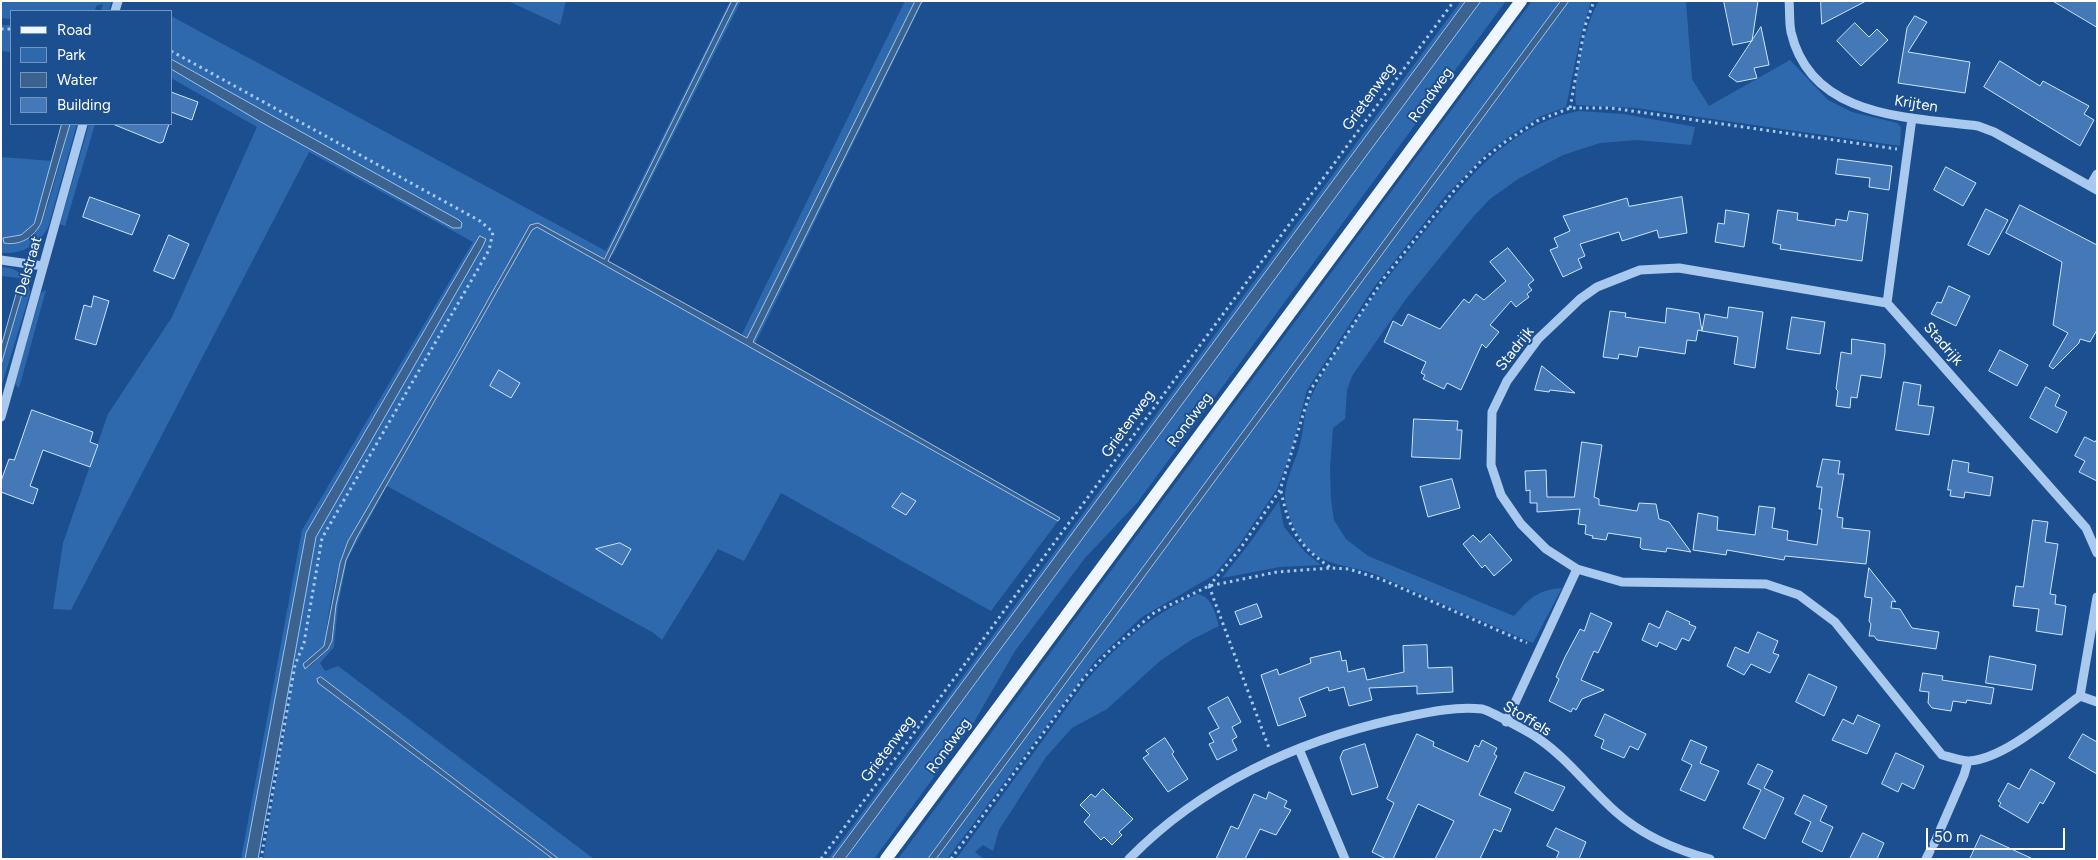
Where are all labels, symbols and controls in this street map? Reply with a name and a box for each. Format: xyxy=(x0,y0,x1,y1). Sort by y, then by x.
legend xyxy=(10,10,172,125)
text: Road xyxy=(57,21,92,39)
text: Park xyxy=(57,46,86,64)
street label: Grietenweg xyxy=(1339,60,1399,134)
street label: Rondweg xyxy=(1405,64,1457,126)
text: Water xyxy=(57,71,97,89)
street label: Krijten xyxy=(1893,92,1939,116)
text: Building xyxy=(57,96,111,114)
street label: Delstraat xyxy=(12,234,46,298)
street label: Stadrijk xyxy=(1919,319,1967,369)
street label: Stadrijk xyxy=(1492,323,1538,375)
street label: Grietenweg xyxy=(1098,387,1158,461)
street label: Rondweg xyxy=(1164,389,1216,451)
street label: Stoffels xyxy=(1500,698,1554,740)
street label: Grietenweg xyxy=(857,712,919,786)
street label: Rondweg xyxy=(923,715,975,777)
scale bar xyxy=(1928,818,2067,850)
text: 50 m xyxy=(1934,828,1969,846)

